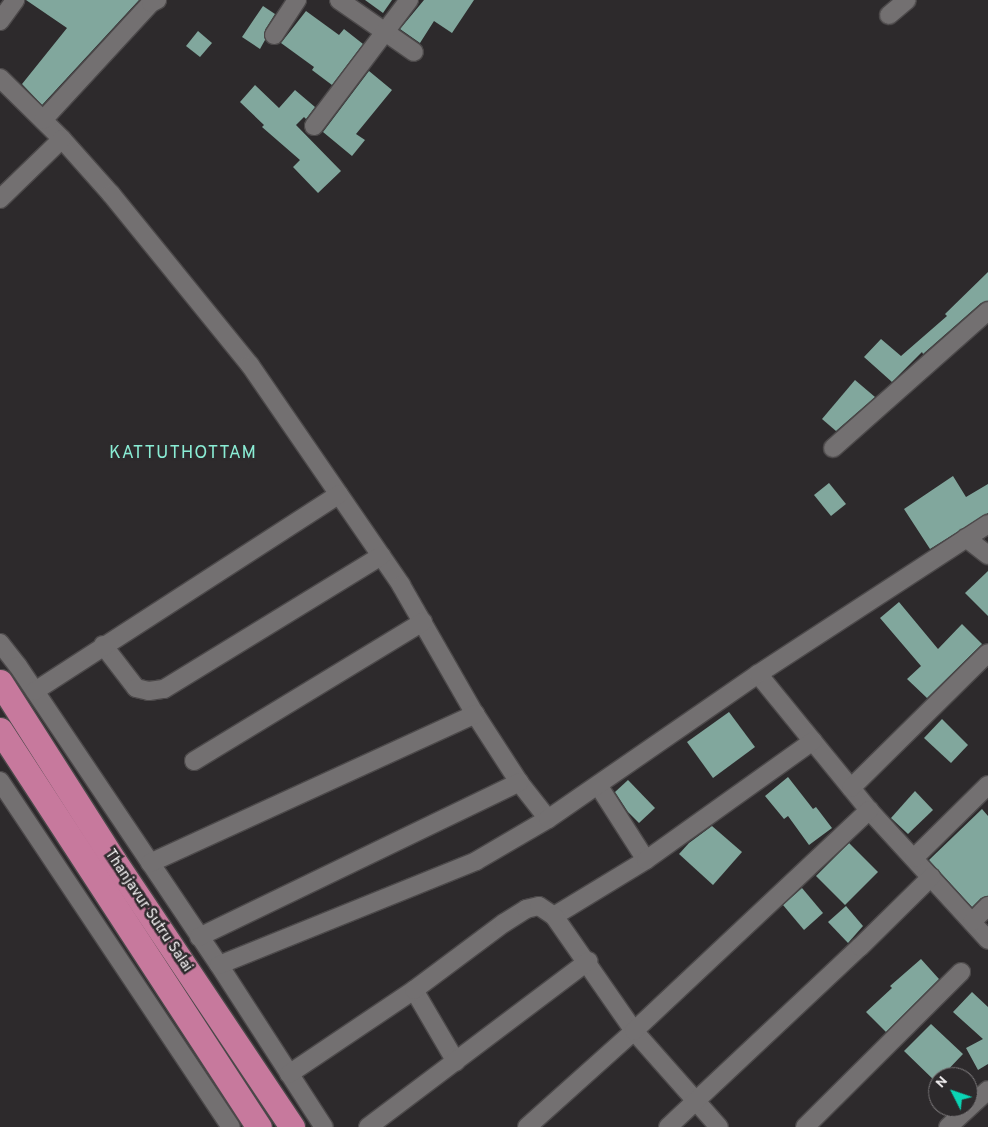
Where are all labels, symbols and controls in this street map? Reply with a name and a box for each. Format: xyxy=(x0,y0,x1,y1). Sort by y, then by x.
district label: KATTUTHOTTAM xyxy=(107,443,259,465)
street label: Thanjavur Sutru Salai xyxy=(100,846,196,976)
north arrow xyxy=(928,1067,978,1117)
text: N xyxy=(932,1073,952,1092)

